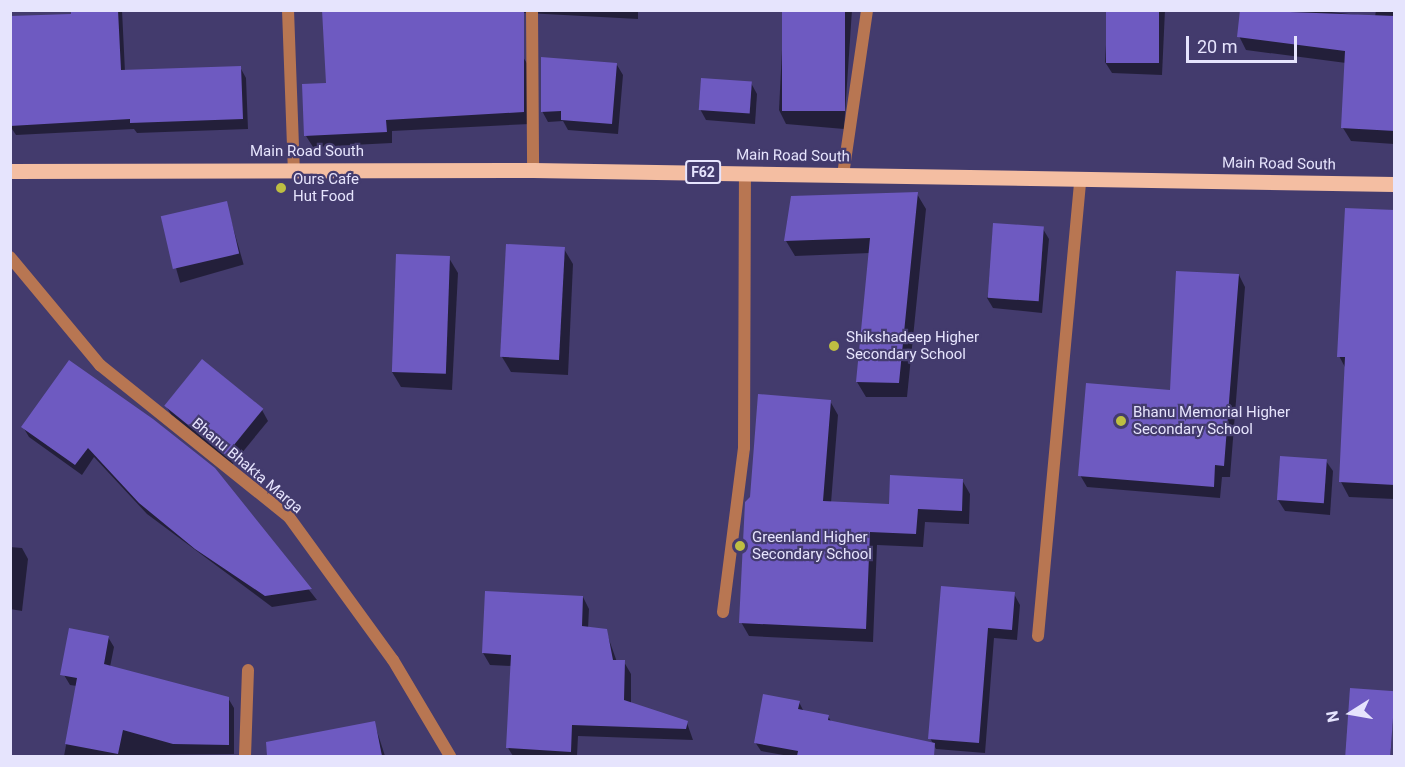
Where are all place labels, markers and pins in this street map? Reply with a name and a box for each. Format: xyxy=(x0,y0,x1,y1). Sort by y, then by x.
place label: Ours Cafe Hut Food xyxy=(293,170,359,205)
marker: Ours Cafe Hut Food xyxy=(274,181,288,195)
place label: Shikshadeep Higher Secondary School xyxy=(846,328,979,363)
marker: Shikshadeep Higher Secondary School xyxy=(827,339,841,353)
place label: Bhanu Memorial Higher Secondary School xyxy=(1133,403,1290,438)
marker: Bhanu Memorial Higher Secondary School xyxy=(1114,414,1128,428)
place label: Greenland Higher Secondary School xyxy=(752,528,872,563)
marker: Greenland Higher Secondary School xyxy=(733,539,747,553)

